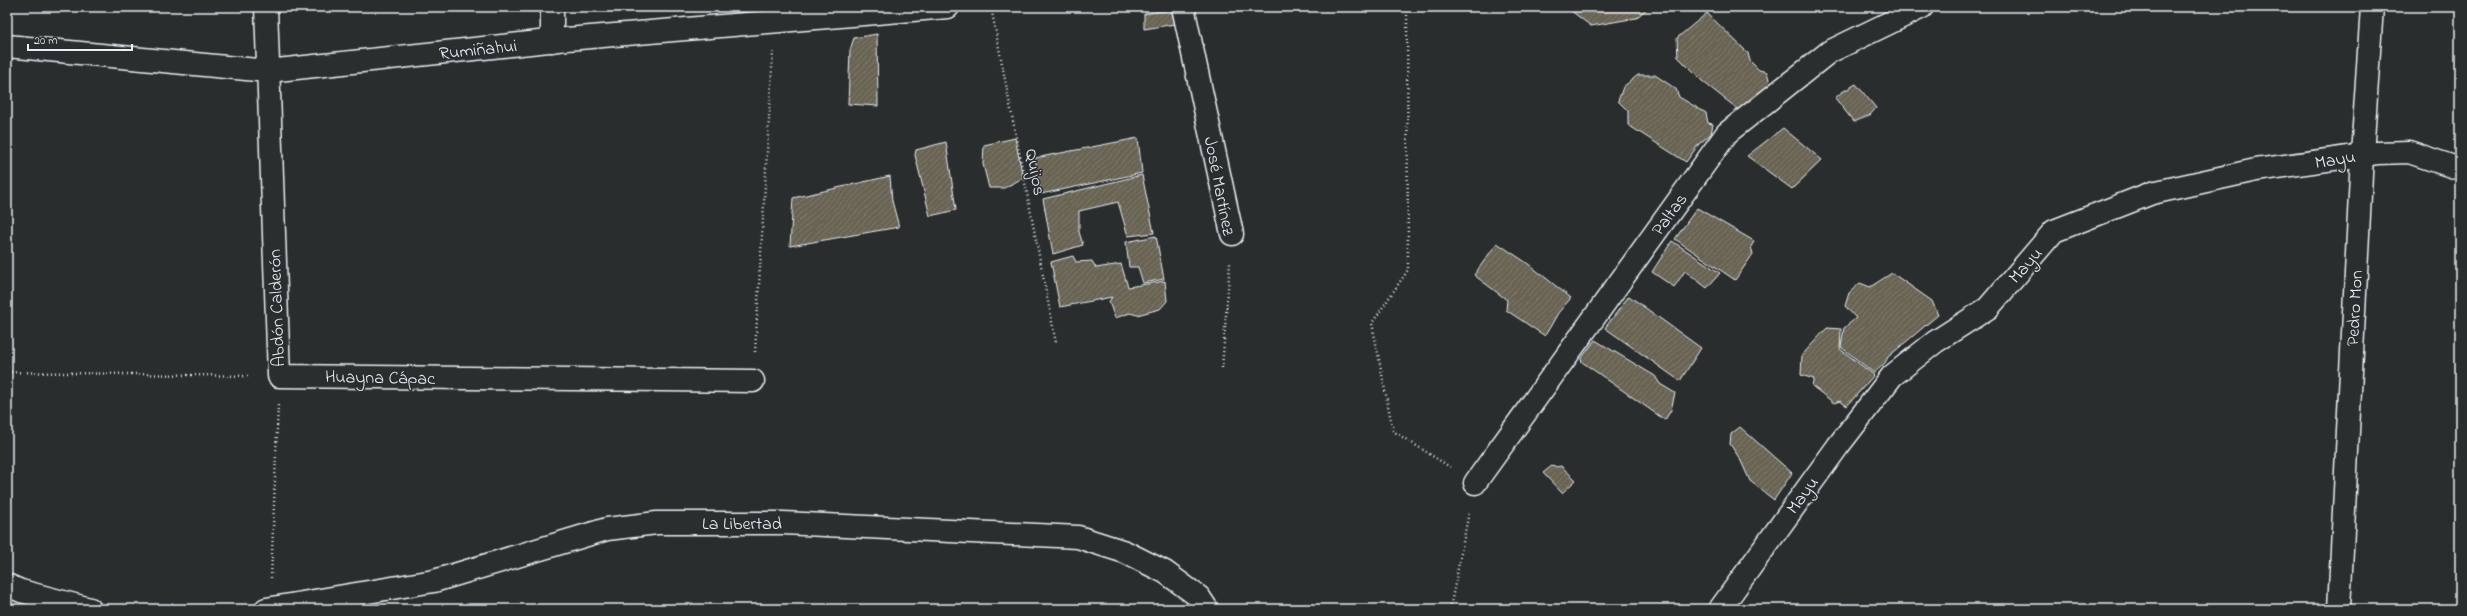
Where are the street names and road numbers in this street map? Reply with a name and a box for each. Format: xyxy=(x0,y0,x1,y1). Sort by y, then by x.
street label: Rumiñahui xyxy=(438,34,518,68)
street label: José Martínez xyxy=(1196,135,1240,238)
street label: Mayu xyxy=(2313,145,2358,177)
street label: Quijos xyxy=(1017,147,1051,198)
street label: Paltas xyxy=(1646,189,1695,242)
street label: Mayu xyxy=(2003,242,2050,290)
street label: Abdón Calderón xyxy=(263,248,293,367)
street label: Pedro Mon xyxy=(2341,269,2371,347)
street label: Huayna Cápac xyxy=(325,365,435,393)
street label: Mayu xyxy=(1781,472,1826,520)
street label: La Libertad xyxy=(702,512,782,538)

